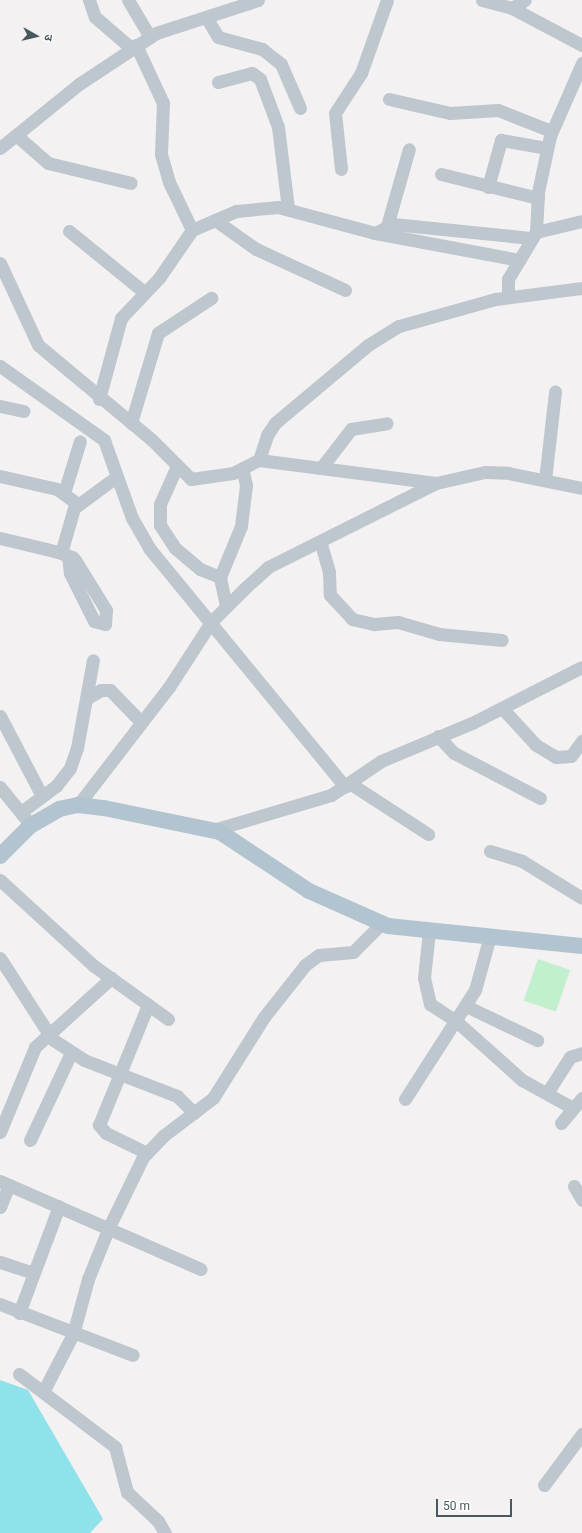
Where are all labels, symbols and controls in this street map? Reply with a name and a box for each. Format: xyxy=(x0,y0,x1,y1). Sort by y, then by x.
north arrow xyxy=(16,16,56,56)
text: उ xyxy=(41,34,55,42)
scale bar xyxy=(438,1491,514,1517)
text: 50 m xyxy=(443,1499,470,1513)

